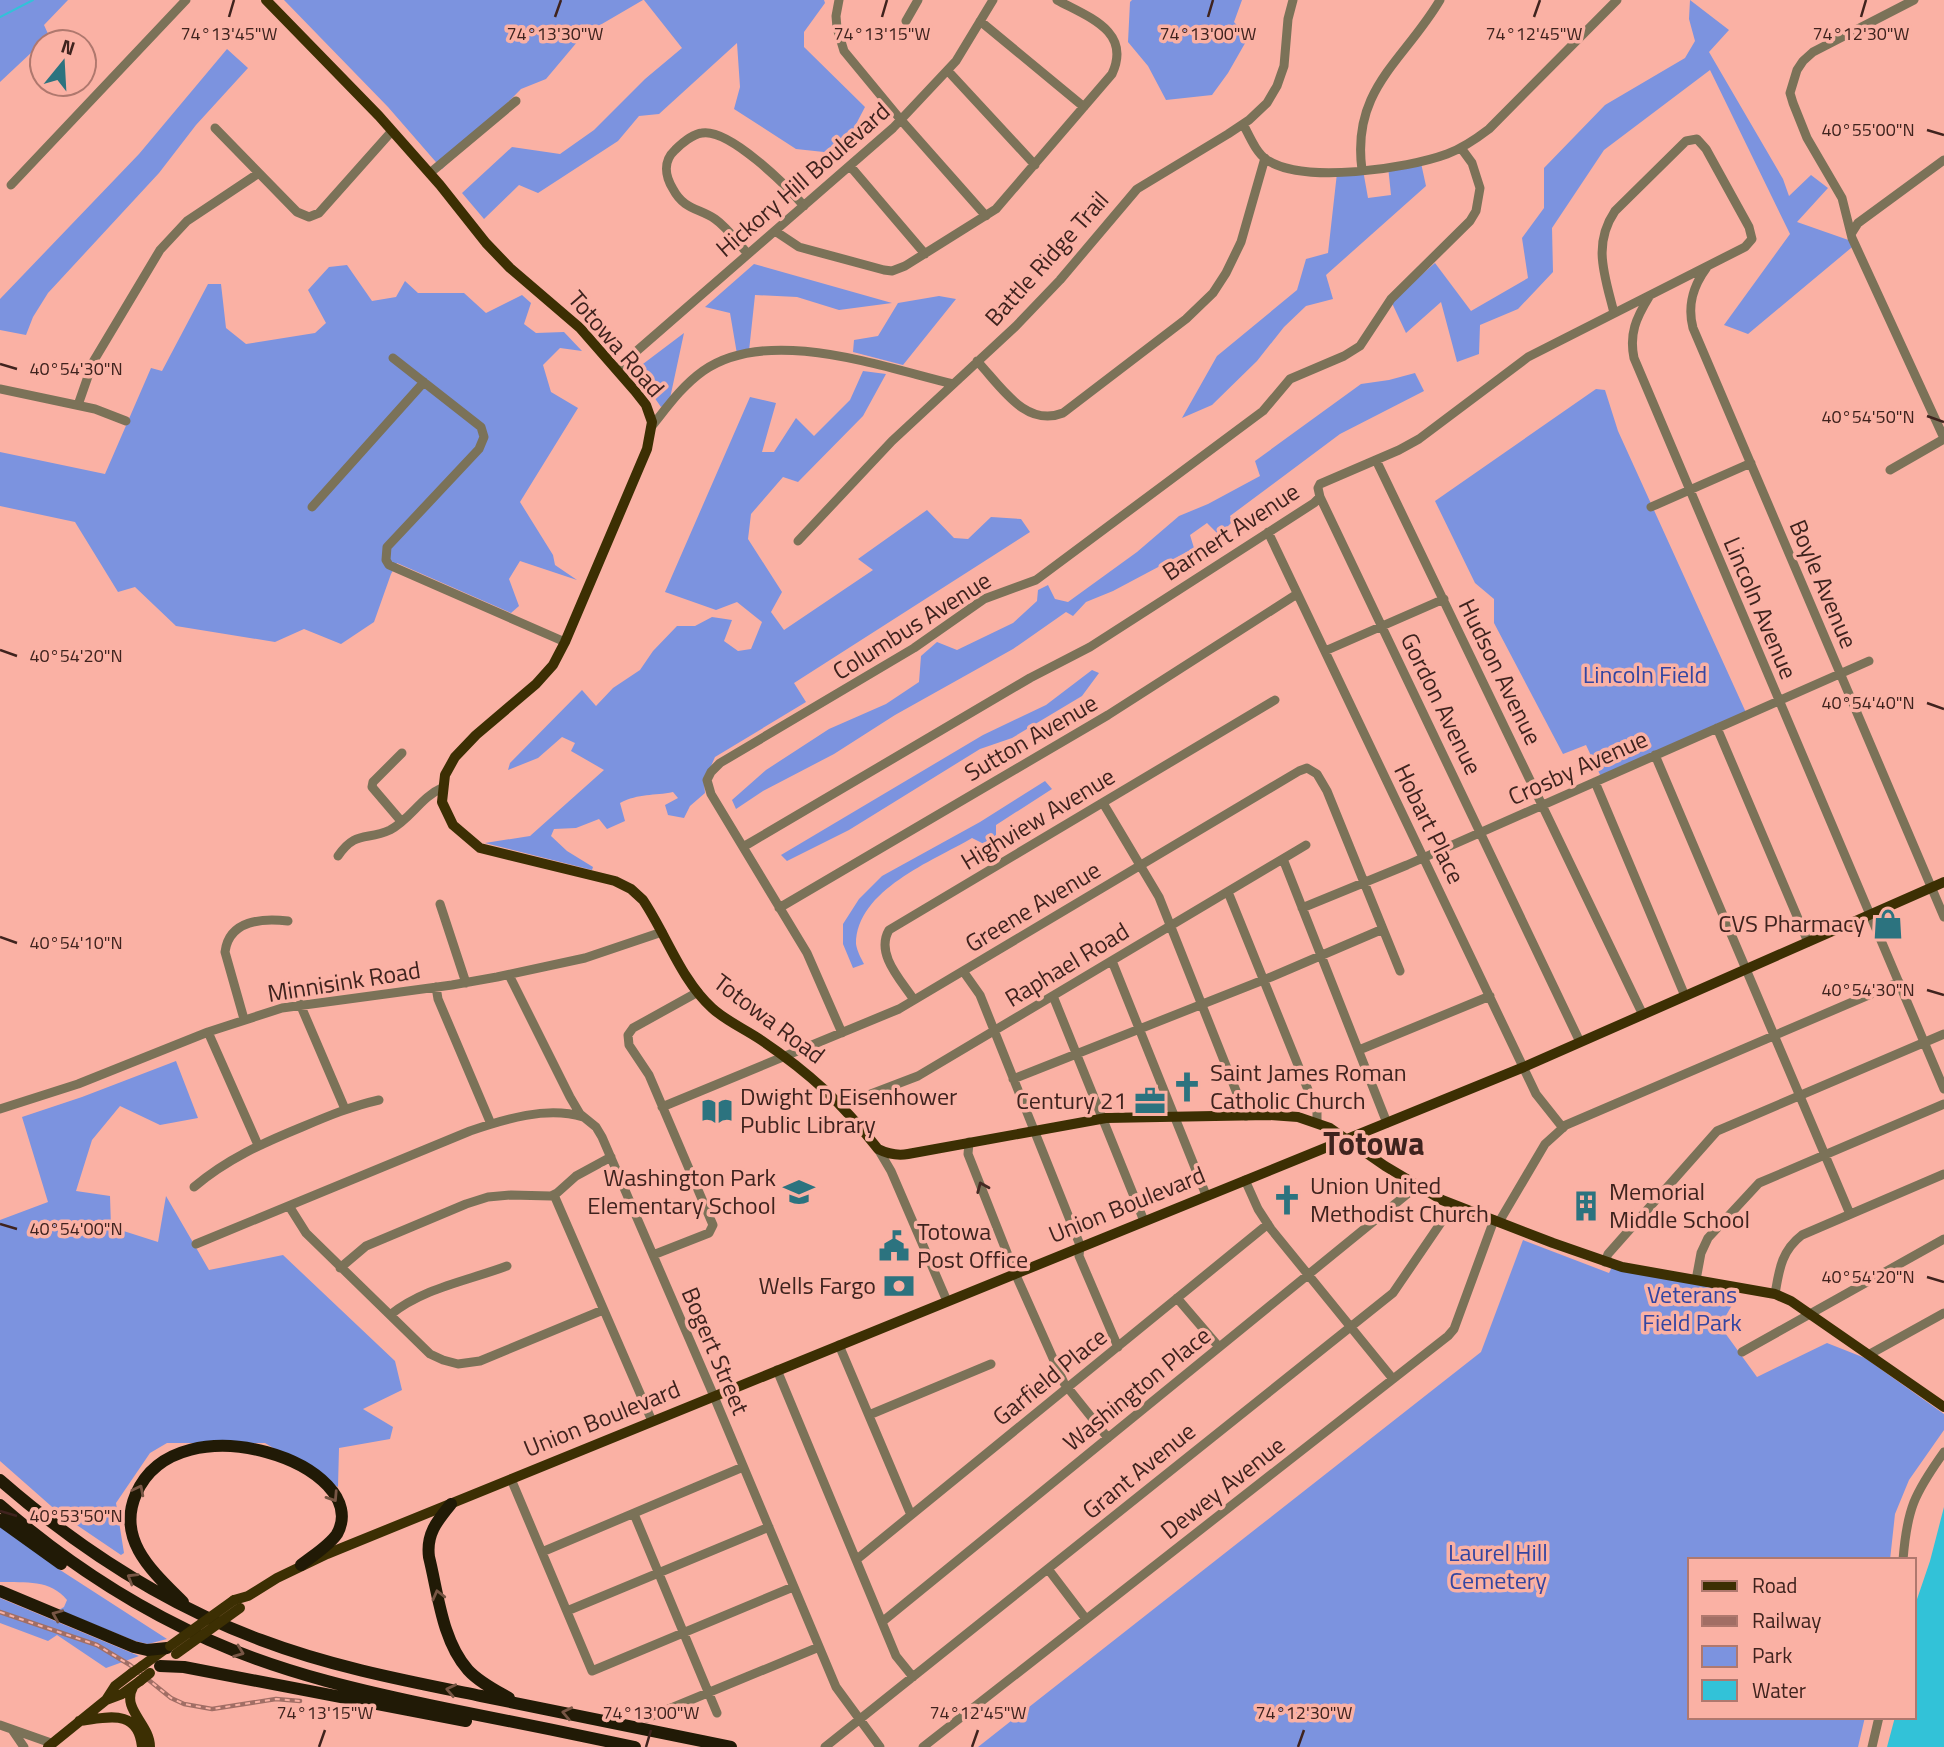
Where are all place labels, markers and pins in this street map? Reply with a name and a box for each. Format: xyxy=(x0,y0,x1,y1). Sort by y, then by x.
place label: CVS Pharmacy xyxy=(1718,905,1865,941)
shop icon: CVS Pharmacy xyxy=(1871,907,1905,941)
place label: Saint James Roman Catholic Church xyxy=(1210,1054,1407,1118)
church icon: Saint James Roman Catholic Church xyxy=(1170,1070,1204,1104)
place label: Dwight D Eisenhower Public Library xyxy=(740,1078,957,1142)
place label: Century 21 xyxy=(1016,1082,1127,1118)
office icon: Century 21 xyxy=(1133,1084,1167,1118)
library icon: Dwight D Eisenhower Public Library xyxy=(700,1094,734,1128)
place label: Washington Park Elementary School xyxy=(587,1159,777,1223)
place label: Union United Methodist Church xyxy=(1310,1167,1489,1231)
place label: Memorial Middle School xyxy=(1609,1173,1750,1237)
school or university icon: Washington Park Elementary School xyxy=(782,1175,816,1209)
church icon: Union United Methodist Church xyxy=(1270,1183,1304,1217)
building icon: Memorial Middle School xyxy=(1569,1189,1603,1223)
place label: Totowa Post Office xyxy=(917,1213,1028,1277)
public building icon: Totowa Post Office xyxy=(877,1229,911,1263)
place label: Wells Fargo xyxy=(759,1267,876,1303)
bank icon: Wells Fargo xyxy=(882,1269,916,1303)

